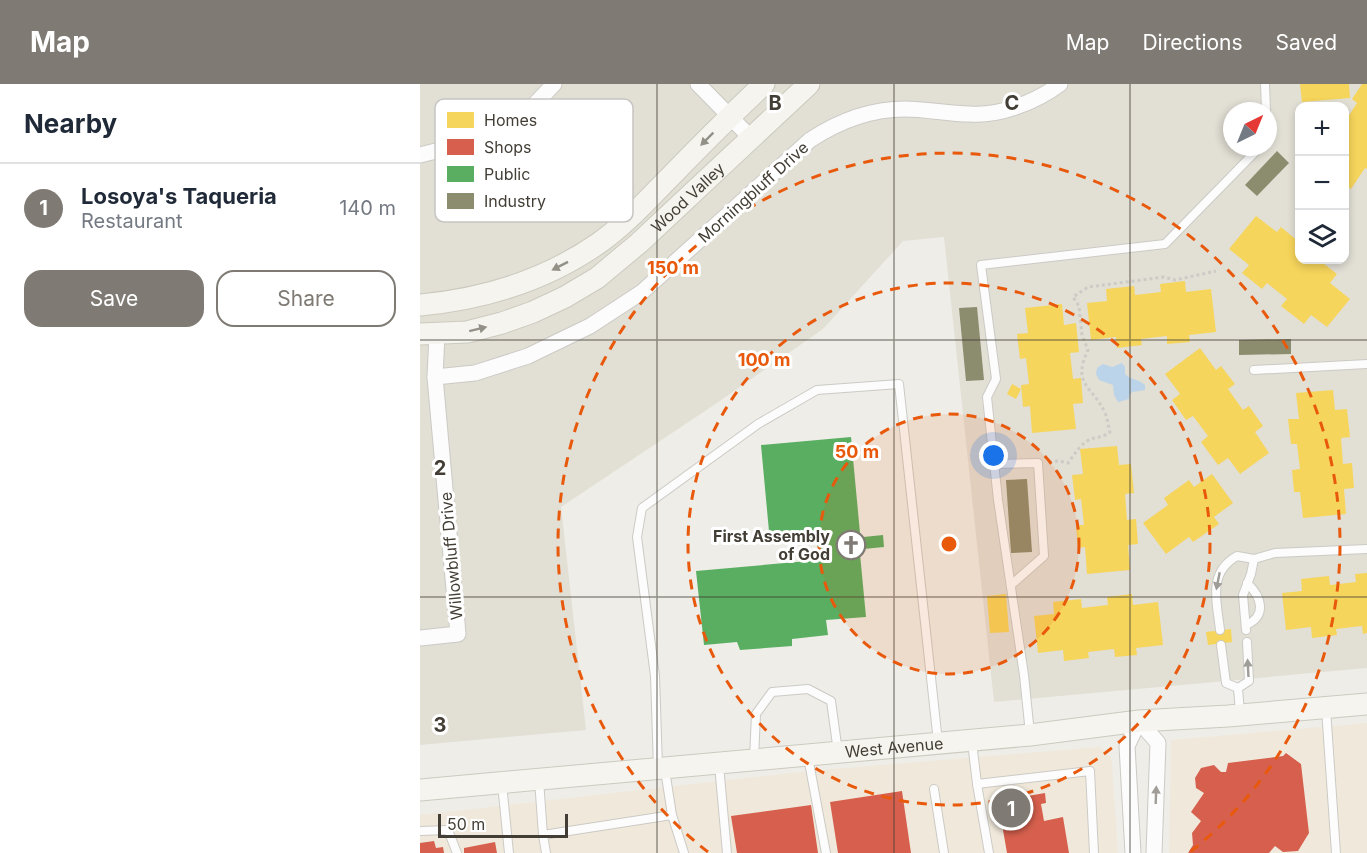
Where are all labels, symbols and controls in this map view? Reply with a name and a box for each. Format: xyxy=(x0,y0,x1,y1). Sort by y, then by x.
text: Map xyxy=(30,25,90,59)
text: Map xyxy=(1066,30,1109,55)
text: Directions xyxy=(1142,30,1243,55)
text: Saved xyxy=(1276,30,1337,55)
text: B xyxy=(768,91,782,115)
text: C xyxy=(1005,91,1019,115)
legend xyxy=(435,99,633,222)
north arrow xyxy=(1223,102,1277,156)
map controls xyxy=(1295,102,1349,264)
button: + xyxy=(1295,102,1349,156)
text: Nearby xyxy=(24,108,117,139)
text: Homes xyxy=(484,110,537,130)
one-way arrow xyxy=(700,132,714,147)
text: Shops xyxy=(484,137,532,157)
street label: Morningbluff Drive xyxy=(694,137,812,247)
button: − xyxy=(1295,156,1349,210)
street label: Wood Valley xyxy=(647,158,729,237)
text: Public xyxy=(484,164,530,184)
text: Losoya's Taqueria xyxy=(81,183,277,209)
text: Industry xyxy=(484,191,546,211)
text: 1 xyxy=(39,196,48,220)
text: 140 m xyxy=(339,196,396,220)
text: Restaurant xyxy=(81,209,183,233)
button: layers xyxy=(1295,210,1349,264)
text: 150 m xyxy=(647,257,699,278)
one-way arrow xyxy=(551,260,569,270)
button: Save xyxy=(24,270,204,327)
button: Share xyxy=(216,270,396,327)
one-way arrow xyxy=(469,324,487,333)
text: 100 m xyxy=(738,349,790,370)
text: 50 m xyxy=(835,441,879,462)
your location xyxy=(979,441,1008,470)
text: 2 xyxy=(434,456,446,480)
street label: Willowbluff Drive xyxy=(435,491,467,621)
place label: First Assembly of God xyxy=(713,526,830,564)
church icon: First Assembly of God xyxy=(835,529,867,561)
centre of rings xyxy=(939,534,959,554)
one-way arrow xyxy=(1213,572,1222,591)
one-way arrow xyxy=(1244,658,1253,677)
text: 3 xyxy=(434,713,446,737)
street label: West Avenue xyxy=(844,733,944,762)
one-way arrow xyxy=(1151,785,1160,804)
pin: 1 xyxy=(992,786,1030,830)
scale bar xyxy=(438,811,568,838)
text: 50 m xyxy=(447,814,485,834)

